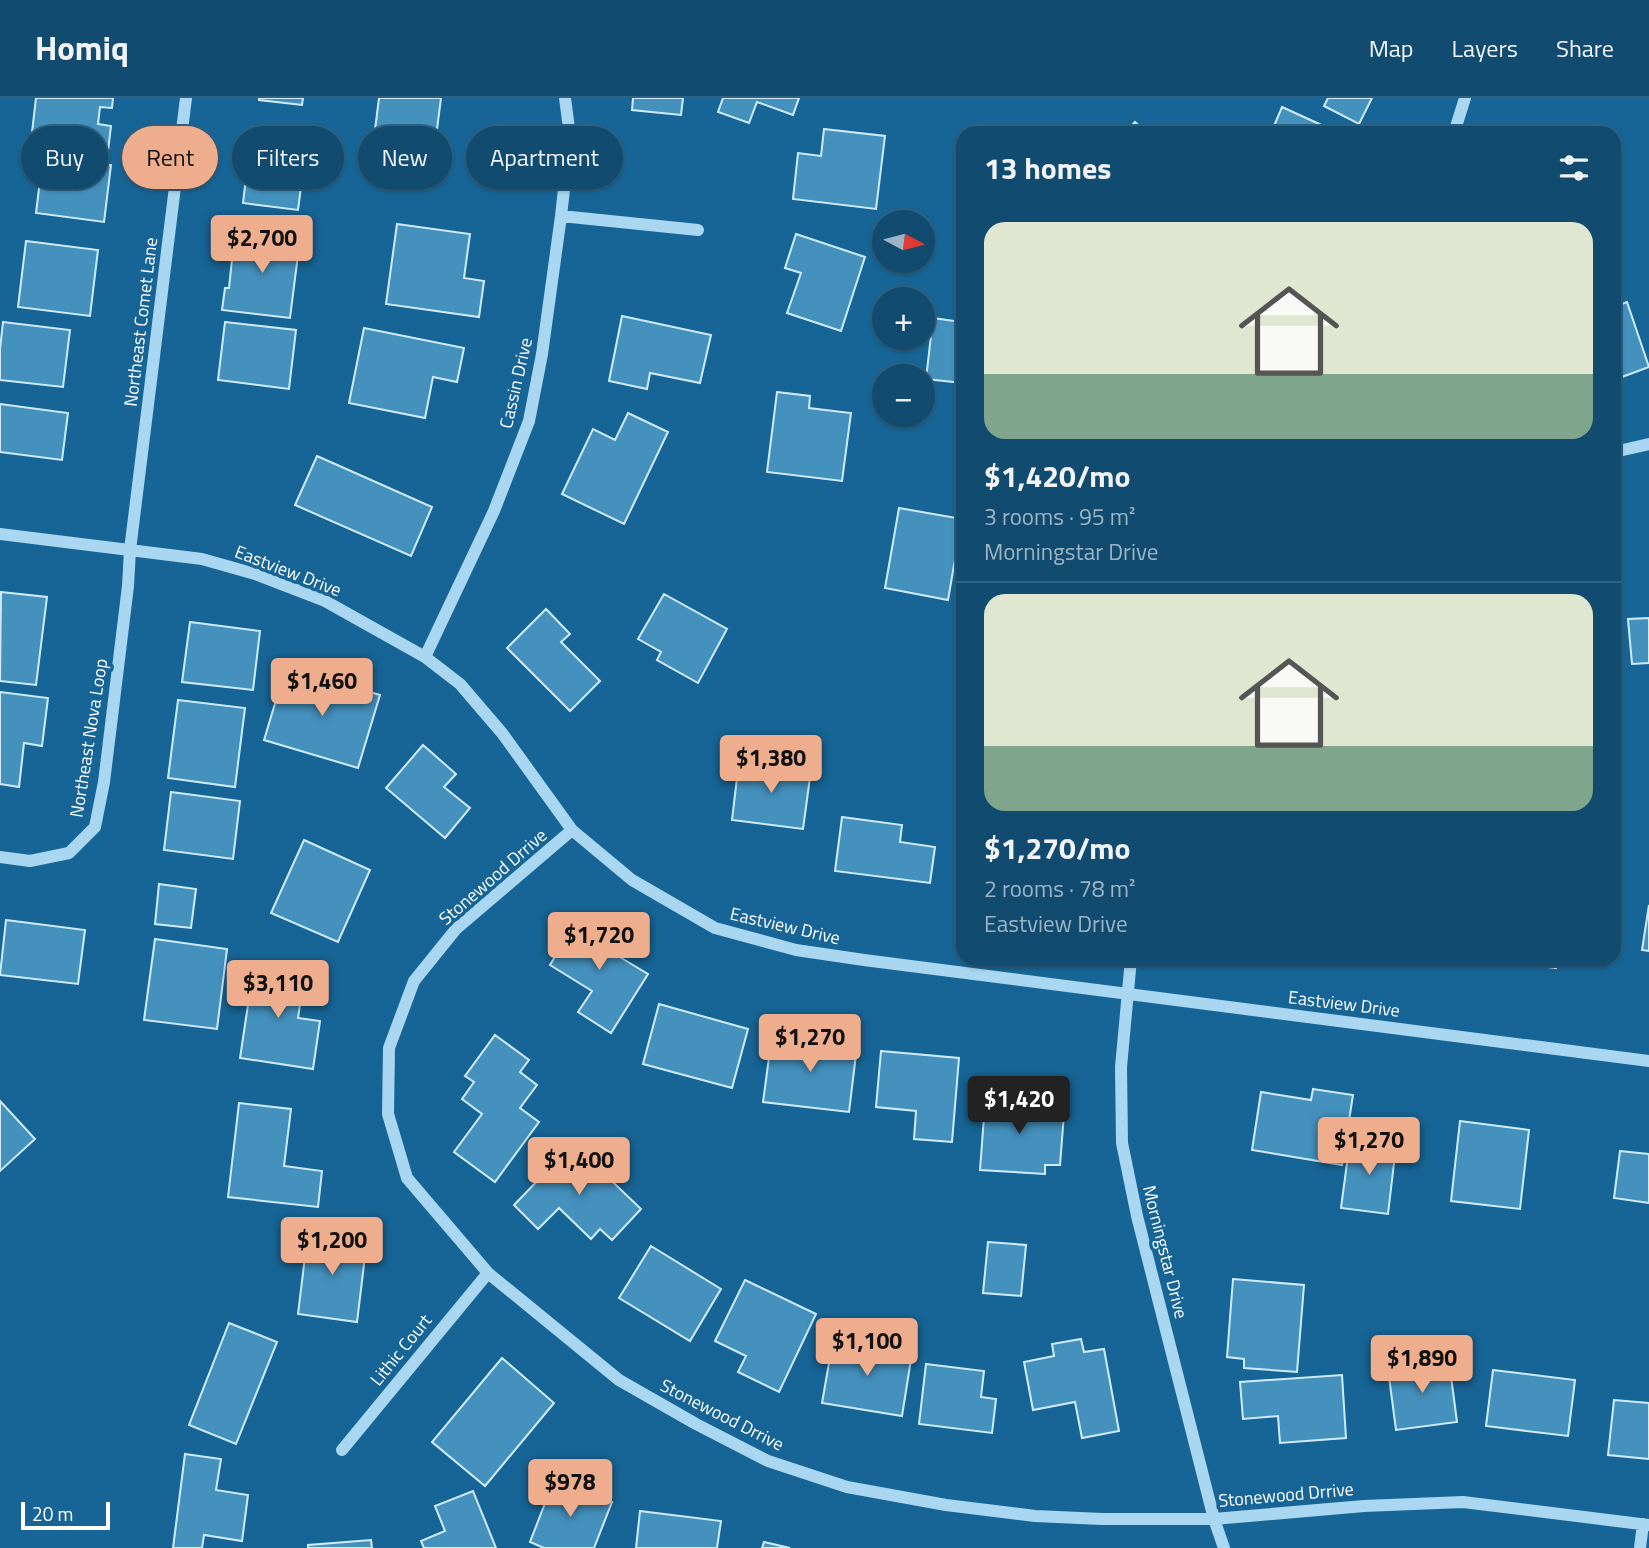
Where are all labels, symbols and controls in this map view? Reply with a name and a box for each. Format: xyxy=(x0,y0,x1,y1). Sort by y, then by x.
text: Homiq xyxy=(35,23,129,73)
text: Map xyxy=(1369,30,1414,66)
text: Layers xyxy=(1452,30,1518,66)
text: Share xyxy=(1556,30,1614,66)
chip: Buy xyxy=(21,126,108,189)
chip: Rent xyxy=(122,126,218,189)
chip: Filters xyxy=(232,126,344,189)
chip: New xyxy=(358,126,452,189)
chip: Apartment xyxy=(466,126,623,189)
text: 13 homes xyxy=(984,145,1111,191)
icon: filters xyxy=(1555,149,1593,187)
north arrow xyxy=(872,210,934,273)
map controls xyxy=(872,210,935,427)
pin: $2,700 xyxy=(205,216,319,275)
text: $2,700 xyxy=(227,220,297,255)
street label: Northeast Comet Lane xyxy=(117,236,164,408)
icon: home xyxy=(1226,268,1352,394)
button: + xyxy=(872,287,935,350)
street label: Cassin Drive xyxy=(492,335,539,431)
button: − xyxy=(872,364,935,427)
text: $1,420/mo xyxy=(984,453,1130,499)
text: 3 rooms · 95 m² xyxy=(984,499,1135,534)
text: Morningstar Drive xyxy=(984,534,1158,569)
street label: Eastview Drive xyxy=(231,538,345,603)
icon: home xyxy=(1226,640,1352,766)
street label: Northeast Nova Loop xyxy=(63,657,114,819)
pin: $1,460 xyxy=(265,658,379,718)
text: $1,460 xyxy=(287,663,357,698)
pin: $1,380 xyxy=(714,736,828,795)
text: $1,380 xyxy=(736,740,806,775)
street label: Stonewood Drrive xyxy=(433,822,553,931)
text: $1,270/mo xyxy=(984,825,1130,871)
text: 2 rooms · 78 m² xyxy=(984,871,1135,906)
street label: Eastview Drive xyxy=(727,900,843,951)
text: Eastview Drive xyxy=(984,906,1128,941)
pin: $1,720 xyxy=(542,912,656,972)
text: $1,720 xyxy=(564,917,634,952)
pin: $3,110 xyxy=(221,960,335,1020)
text: $3,110 xyxy=(243,965,313,1000)
street label: Eastview Drive xyxy=(1287,983,1401,1024)
pin: $1,270 xyxy=(753,1014,867,1074)
text: $1,270 xyxy=(775,1019,845,1054)
pin: $1,420 xyxy=(962,1076,1076,1136)
text: $1,420 xyxy=(984,1081,1054,1116)
pin: $1,270 xyxy=(1312,1118,1426,1177)
text: $1,270 xyxy=(1334,1122,1404,1157)
pin: $1,400 xyxy=(522,1138,636,1197)
text: $1,400 xyxy=(544,1142,614,1177)
street label: Morningstar Drive xyxy=(1136,1182,1195,1321)
pin: $1,200 xyxy=(275,1218,389,1277)
text: $1,200 xyxy=(297,1222,367,1257)
street label: Lithic Court xyxy=(363,1307,438,1391)
pin: $1,100 xyxy=(810,1318,924,1378)
text: $1,100 xyxy=(832,1323,902,1358)
pin: $1,890 xyxy=(1365,1336,1479,1395)
text: $1,890 xyxy=(1387,1340,1457,1375)
street label: Stonewood Drrive xyxy=(656,1372,789,1457)
pin: $978 xyxy=(529,1460,611,1519)
text: $978 xyxy=(544,1464,596,1499)
street label: Stonewood Drrive xyxy=(1217,1475,1355,1514)
scale bar xyxy=(21,1499,110,1531)
text: 20 m xyxy=(32,1499,73,1528)

